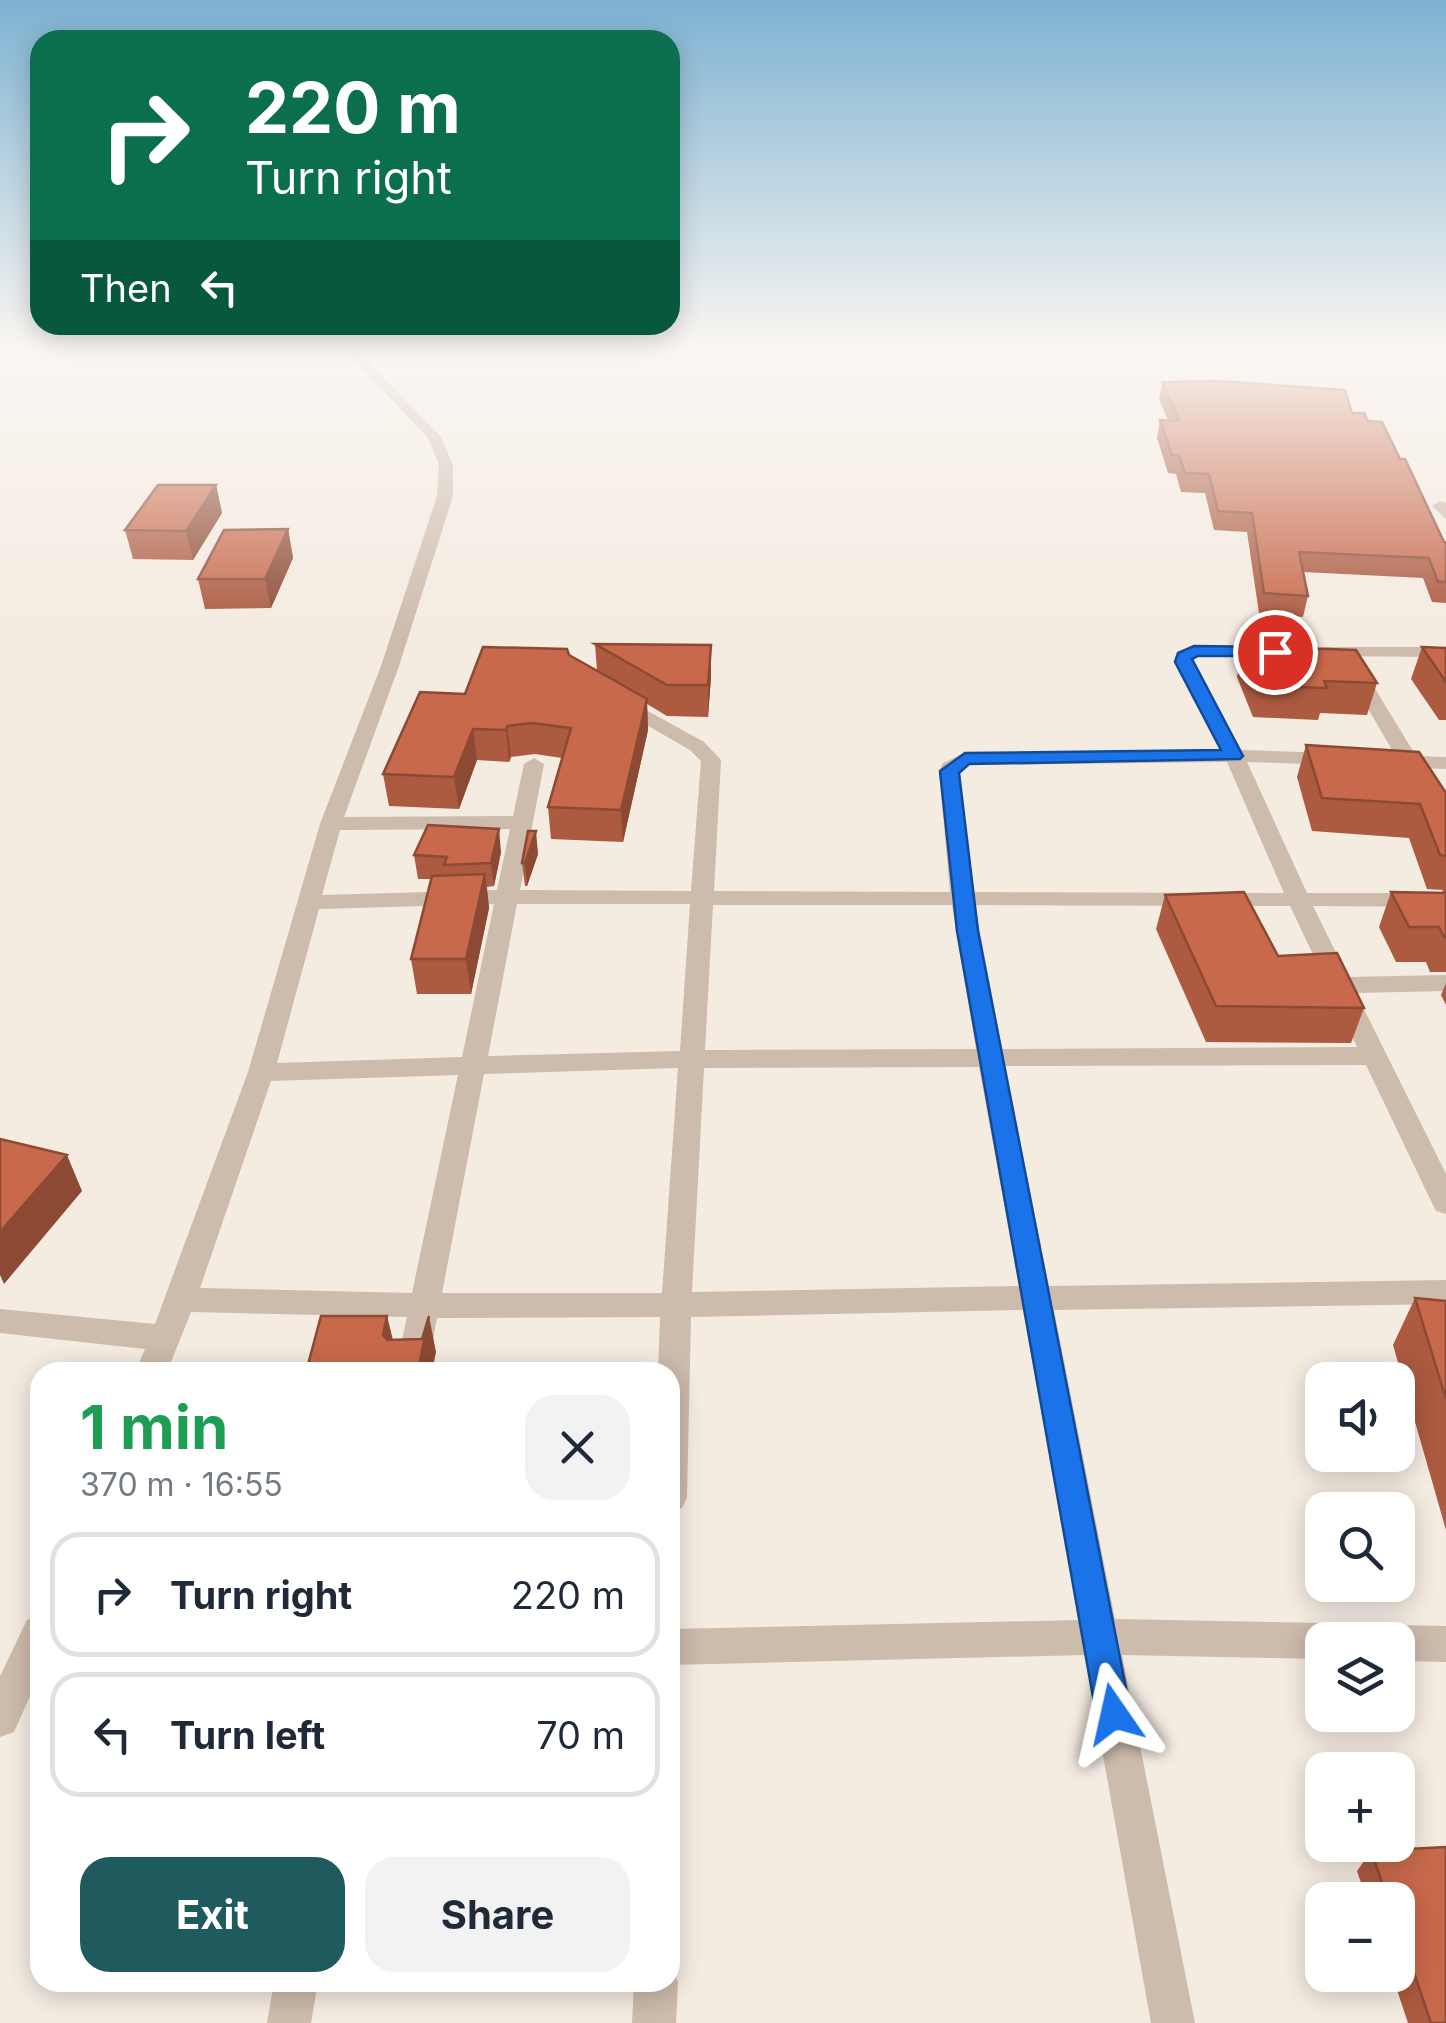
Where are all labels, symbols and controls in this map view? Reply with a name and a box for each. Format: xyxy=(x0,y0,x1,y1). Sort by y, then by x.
text: 220 m xyxy=(245,65,461,150)
icon: right xyxy=(80,70,210,200)
text: Turn right xyxy=(245,150,452,205)
icon: left xyxy=(192,260,247,315)
text: Then xyxy=(80,265,172,311)
pin xyxy=(1233,610,1318,695)
icon: arrive xyxy=(1248,625,1303,680)
map controls xyxy=(1305,1362,1415,1992)
button: sound xyxy=(1305,1362,1415,1472)
text: 1 min xyxy=(80,1391,228,1463)
button: close xyxy=(525,1395,630,1500)
text: 370 m · 16:55 xyxy=(80,1465,283,1504)
button: search xyxy=(1305,1492,1415,1602)
icon: right xyxy=(85,1567,140,1622)
text: Turn right xyxy=(170,1572,352,1618)
text: 220 m xyxy=(511,1572,625,1618)
button: layers xyxy=(1305,1622,1415,1732)
position arrow xyxy=(1062,1662,1166,1766)
icon: left xyxy=(85,1707,140,1762)
text: Turn left xyxy=(170,1712,325,1758)
text: 70 m xyxy=(536,1712,625,1758)
button: + xyxy=(1305,1752,1415,1862)
button: Exit xyxy=(80,1857,345,1972)
button: Share xyxy=(365,1857,630,1972)
button: − xyxy=(1305,1882,1415,1992)

